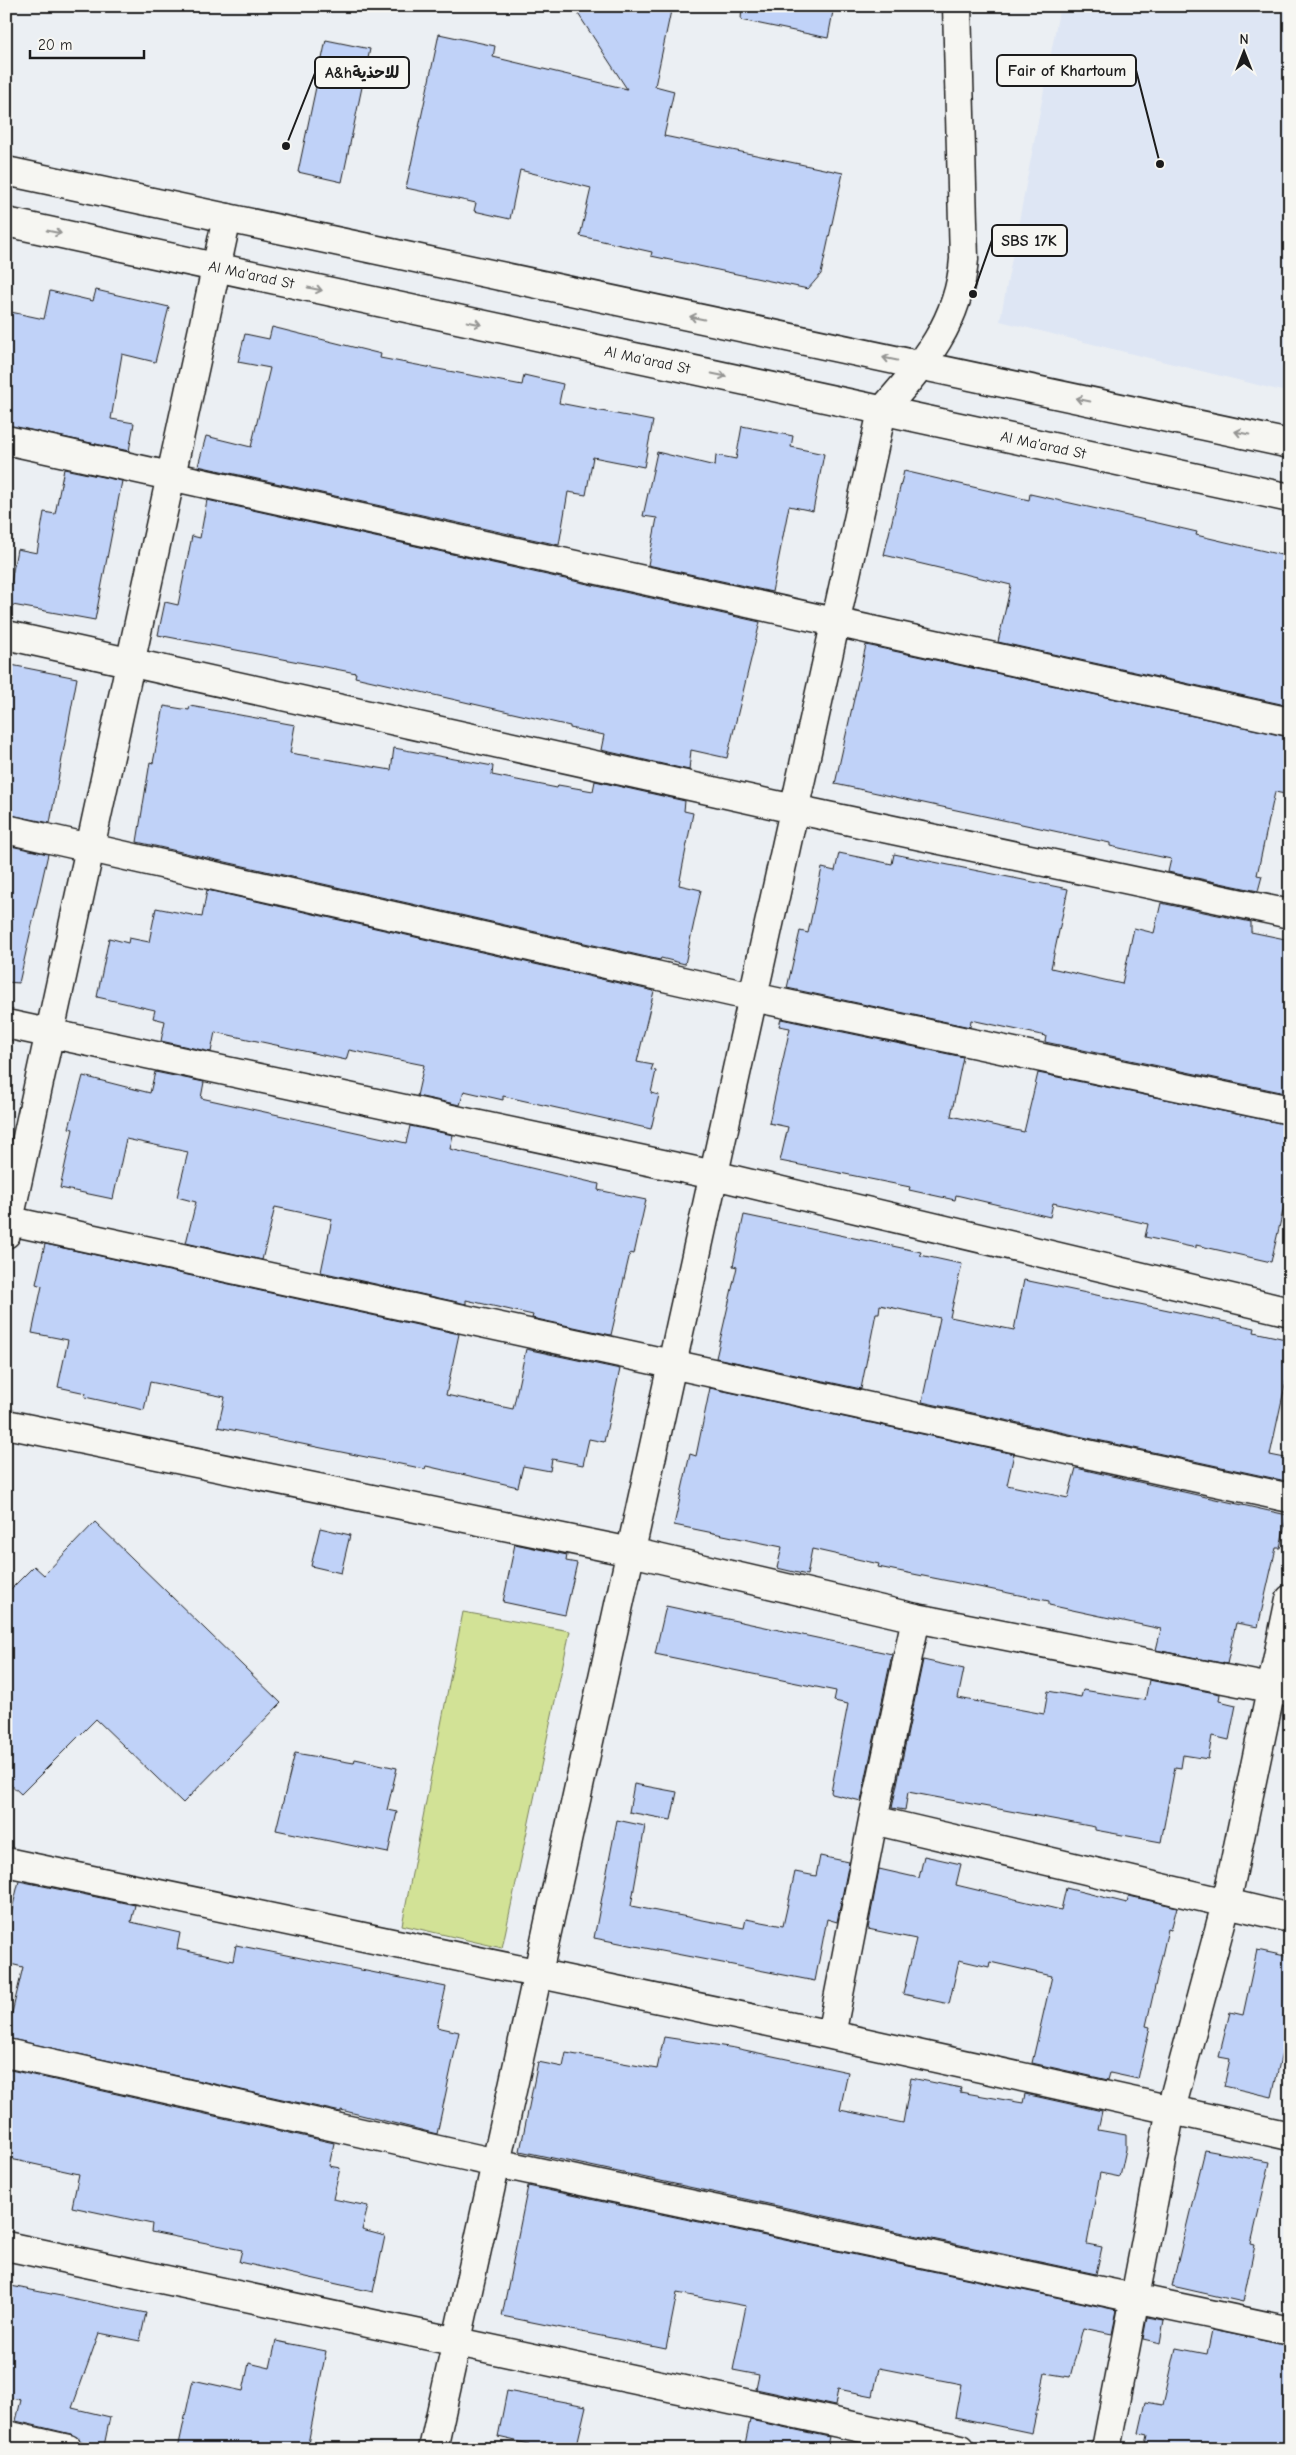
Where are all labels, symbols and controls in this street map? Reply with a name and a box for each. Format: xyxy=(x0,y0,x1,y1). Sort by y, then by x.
scale bar xyxy=(30,28,144,60)
north arrow xyxy=(1218,28,1268,78)
text: N xyxy=(1239,31,1249,48)
text: 20 m xyxy=(38,36,72,54)
callout: Fair of Khartoum xyxy=(997,55,1136,86)
callout: A&hللاحذية xyxy=(315,57,409,88)
text: Fair of Khartoum xyxy=(1008,62,1126,80)
text: A&hللاحذية xyxy=(325,64,399,82)
callout: SBS 17K xyxy=(992,225,1067,256)
one-way arrow xyxy=(45,228,61,237)
text: SBS 17K xyxy=(1001,232,1057,250)
street label: Al Ma'arad St xyxy=(207,257,297,293)
one-way arrow xyxy=(307,284,323,294)
one-way arrow xyxy=(689,312,705,322)
one-way arrow xyxy=(466,319,482,328)
street label: Al Ma'arad St xyxy=(603,342,692,378)
one-way arrow xyxy=(882,354,898,363)
one-way arrow xyxy=(710,371,726,381)
one-way arrow xyxy=(1076,395,1092,404)
street label: Al Ma'arad St xyxy=(999,427,1088,463)
one-way arrow xyxy=(1234,428,1250,438)

